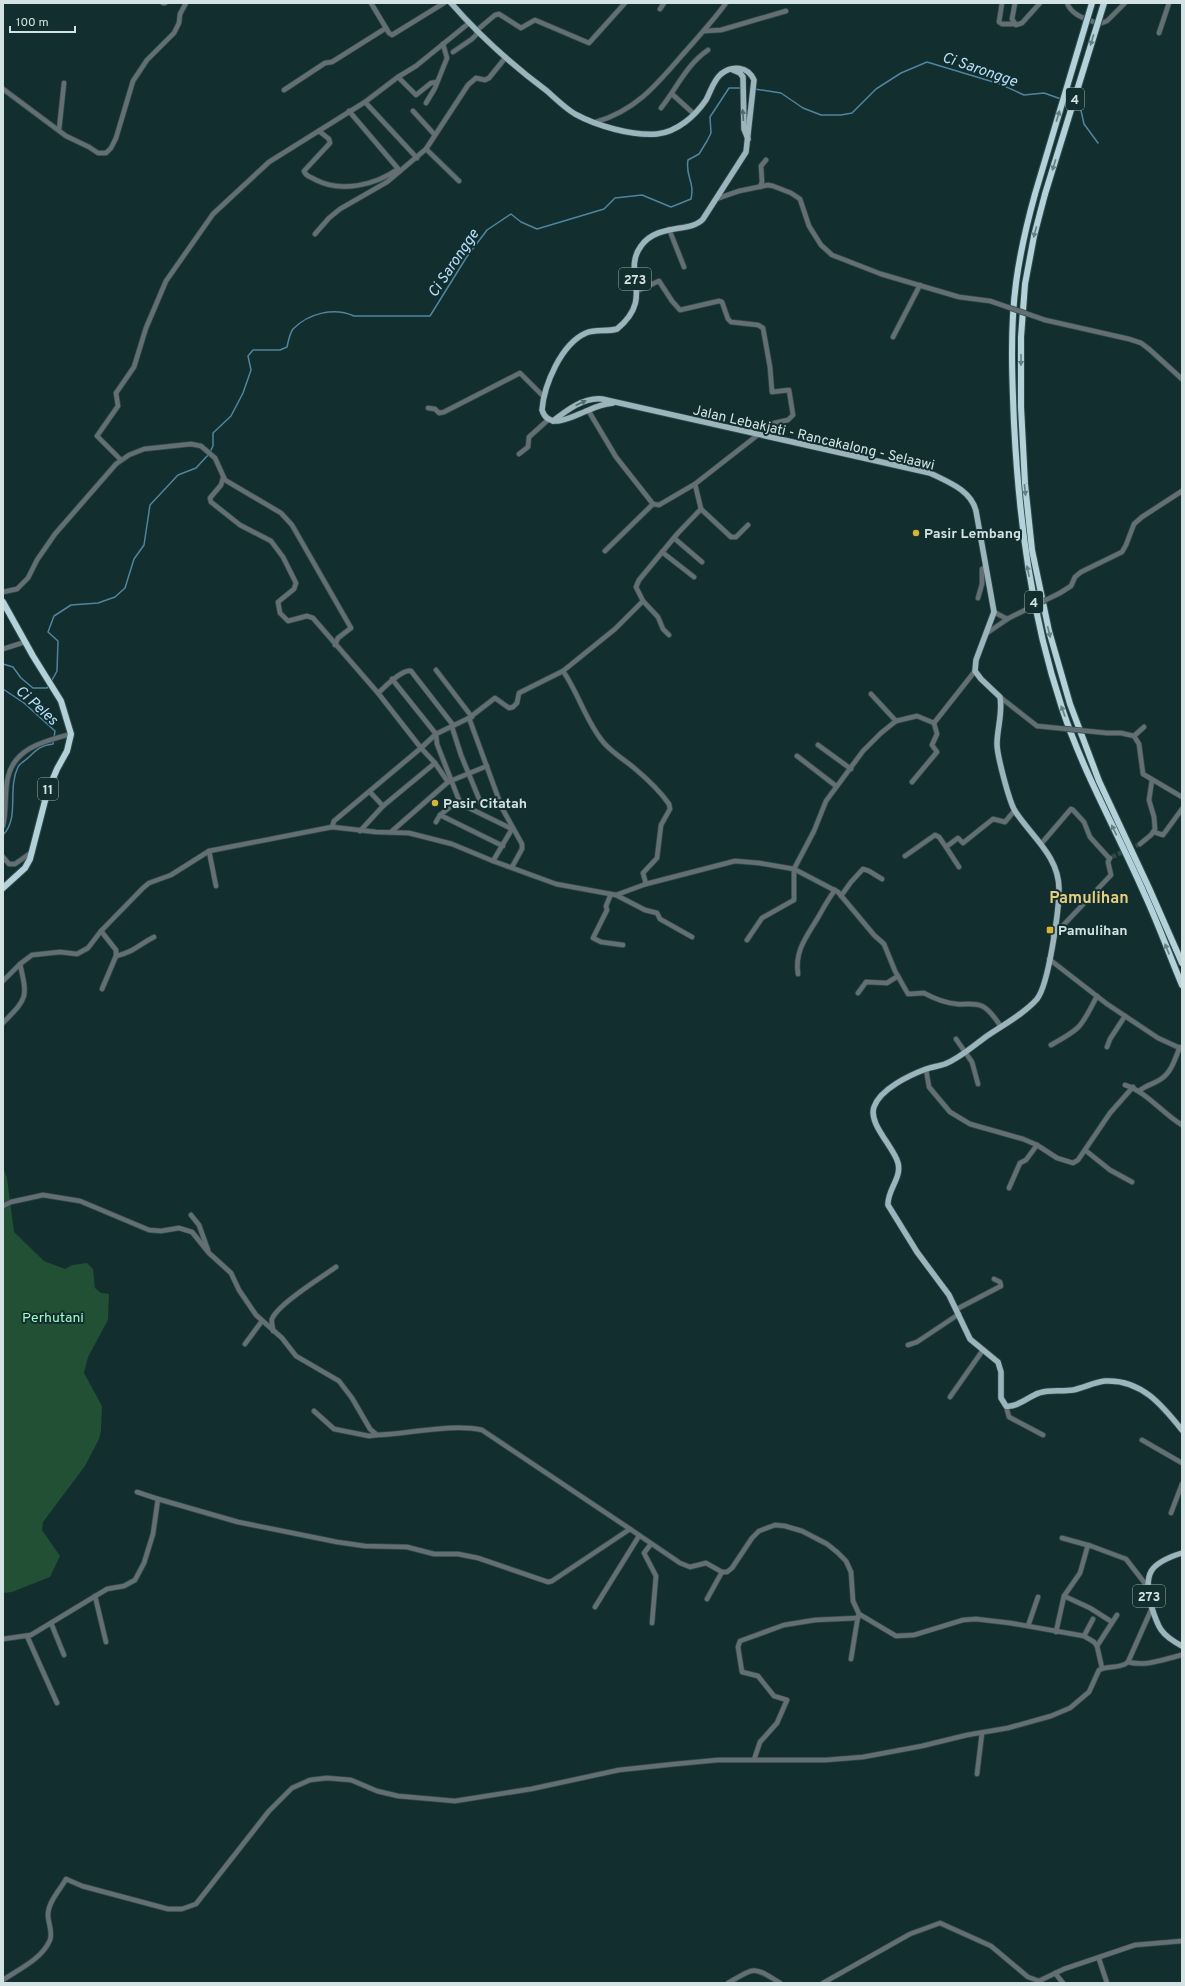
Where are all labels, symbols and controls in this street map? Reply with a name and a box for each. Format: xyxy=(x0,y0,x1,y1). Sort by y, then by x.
scale bar xyxy=(10,8,75,34)
text: 100 m xyxy=(16,15,49,31)
one-way arrow xyxy=(1089,35,1095,47)
water label: Ci Sarongge xyxy=(939,49,1020,92)
road number: 4 xyxy=(1066,88,1084,110)
one-way arrow xyxy=(740,109,747,121)
one-way arrow xyxy=(1055,110,1061,122)
one-way arrow xyxy=(1051,159,1057,171)
water label: Ci Sarongge xyxy=(424,226,484,302)
one-way arrow xyxy=(1032,226,1038,238)
road number: 273 xyxy=(619,268,651,290)
one-way arrow xyxy=(1018,354,1024,367)
one-way arrow xyxy=(576,400,587,406)
street label: Jalan Lebakjati - Rancakalong - Selaawi xyxy=(691,402,936,475)
one-way arrow xyxy=(1022,484,1029,496)
place label: Pasir Lembang xyxy=(924,526,1021,543)
marker: Pasir Lembang xyxy=(911,528,921,538)
one-way arrow xyxy=(1025,565,1031,577)
road number: 4 xyxy=(1025,591,1043,613)
one-way arrow xyxy=(1047,626,1053,638)
water label: Ci Peles xyxy=(11,682,61,730)
one-way arrow xyxy=(1060,704,1066,716)
road number: 11 xyxy=(38,778,58,800)
place label: Pasir Citatah xyxy=(443,796,527,813)
marker: Pasir Citatah xyxy=(430,798,440,808)
one-way arrow xyxy=(1111,824,1117,836)
district label: Pamulihan xyxy=(1049,889,1129,909)
place label: Pamulihan xyxy=(1058,923,1128,940)
marker: Pamulihan xyxy=(1045,925,1055,935)
one-way arrow xyxy=(1164,943,1170,954)
park label: Perhutani xyxy=(22,1310,84,1327)
road number: 273 xyxy=(1133,1585,1165,1607)

